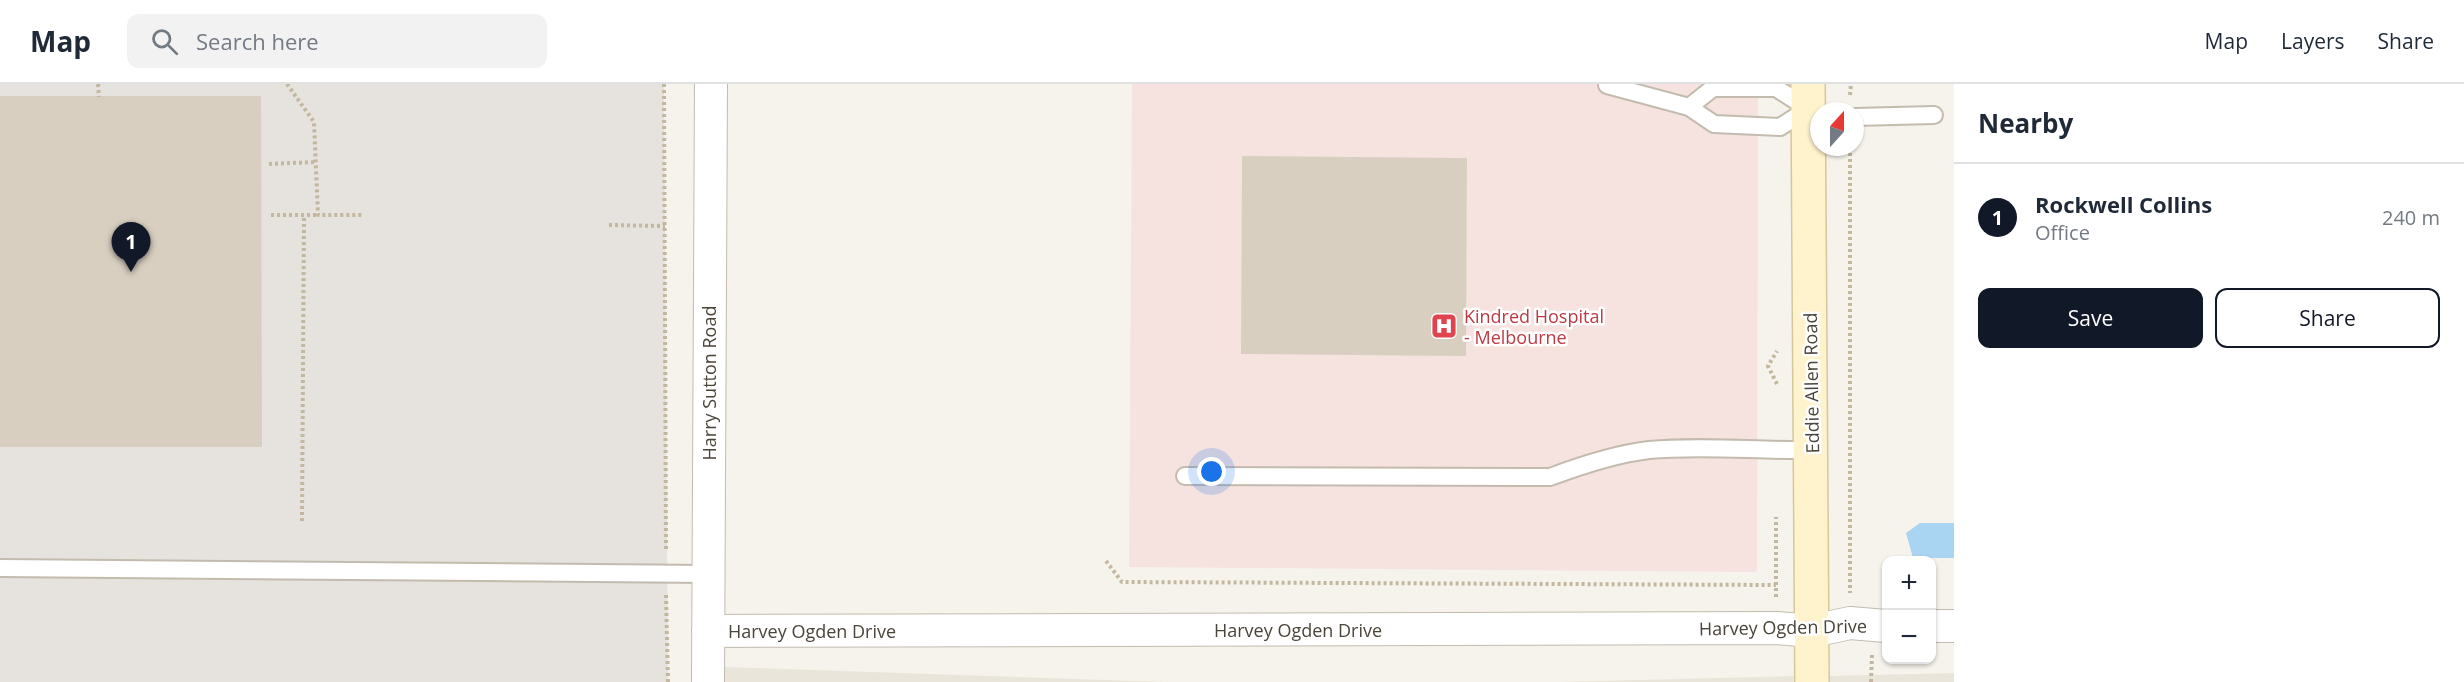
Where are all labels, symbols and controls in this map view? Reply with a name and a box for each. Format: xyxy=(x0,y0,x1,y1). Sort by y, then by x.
search box xyxy=(127,14,547,68)
text: Map xyxy=(30,22,91,60)
icon: search xyxy=(148,25,181,58)
text: Search here xyxy=(196,26,319,56)
text: Map xyxy=(2205,27,2248,55)
text: Layers xyxy=(2281,27,2345,55)
text: Share xyxy=(2378,27,2434,55)
north arrow xyxy=(1810,102,1864,156)
text: Nearby xyxy=(1978,105,2073,141)
text: Rockwell Collins xyxy=(2035,189,2212,219)
text: 1 xyxy=(1992,204,2003,231)
text: 240 m xyxy=(2382,204,2440,231)
text: Office xyxy=(2035,219,2090,246)
pin: 1 xyxy=(112,222,150,272)
button: Save xyxy=(1978,288,2203,348)
button: Share xyxy=(2215,288,2440,348)
place label: Kindred Hospital - Melbourne xyxy=(1464,304,1604,349)
street label: Harry Sutton Road xyxy=(697,306,721,460)
hospital icon: Kindred Hospital - Melbourne xyxy=(1429,311,1459,341)
street label: Eddie Allen Road xyxy=(1798,312,1824,454)
your location xyxy=(1197,457,1226,486)
map controls xyxy=(1882,556,1936,664)
button: + xyxy=(1882,556,1936,610)
button: − xyxy=(1882,610,1936,664)
street label: Harvey Ogden Drive xyxy=(1699,614,1867,640)
street label: Harvey Ogden Drive xyxy=(1214,618,1382,642)
street label: Harvey Ogden Drive xyxy=(728,619,896,643)

